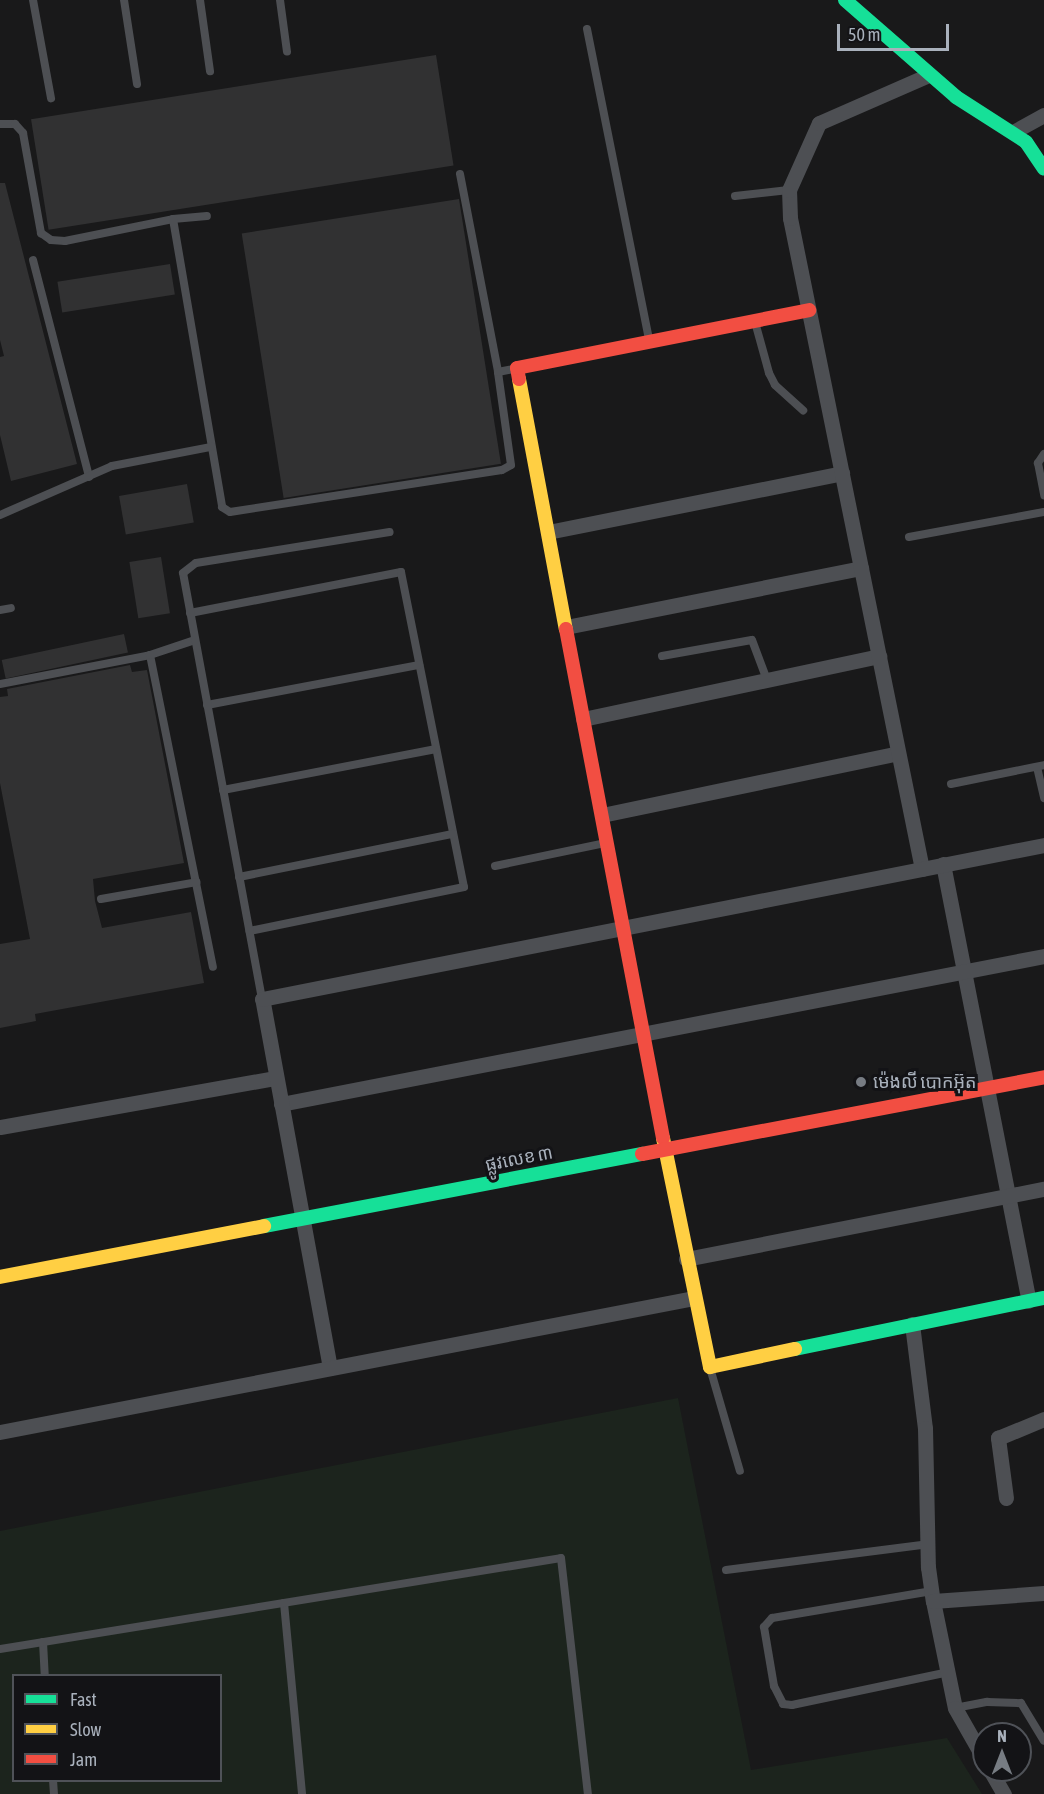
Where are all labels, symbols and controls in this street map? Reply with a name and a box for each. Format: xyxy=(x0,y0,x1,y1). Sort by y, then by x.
scale bar xyxy=(840,12,952,50)
text: 50 m xyxy=(848,24,880,45)
place label: ម៉េងលី បោកអ៊ុត xyxy=(873,1071,976,1093)
marker: ម៉េងលី បោកអ៊ុត xyxy=(854,1075,868,1089)
street label: ផ្លូវលេខ ៣ xyxy=(483,1142,555,1176)
legend xyxy=(12,1674,222,1782)
text: Fast xyxy=(70,1689,97,1710)
text: Slow xyxy=(70,1719,101,1740)
north arrow xyxy=(972,1722,1032,1782)
text: N xyxy=(997,1727,1007,1745)
text: Jam xyxy=(70,1749,97,1770)

